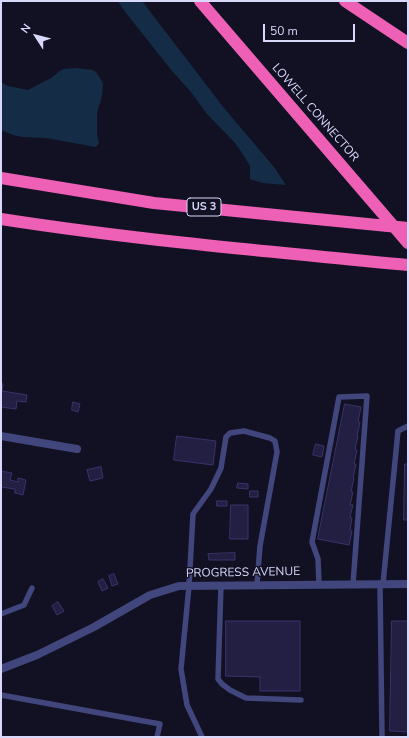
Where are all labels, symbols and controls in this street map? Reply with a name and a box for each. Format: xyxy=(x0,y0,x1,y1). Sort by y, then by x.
north arrow xyxy=(16,16,56,56)
scale bar xyxy=(265,16,357,42)
text: N xyxy=(17,21,34,36)
text: 50 m xyxy=(270,23,298,39)
street label: LOWELL CONNECTOR xyxy=(269,61,361,165)
road number: US 3 xyxy=(187,198,221,216)
street label: PROGRESS AVENUE xyxy=(186,565,300,581)

